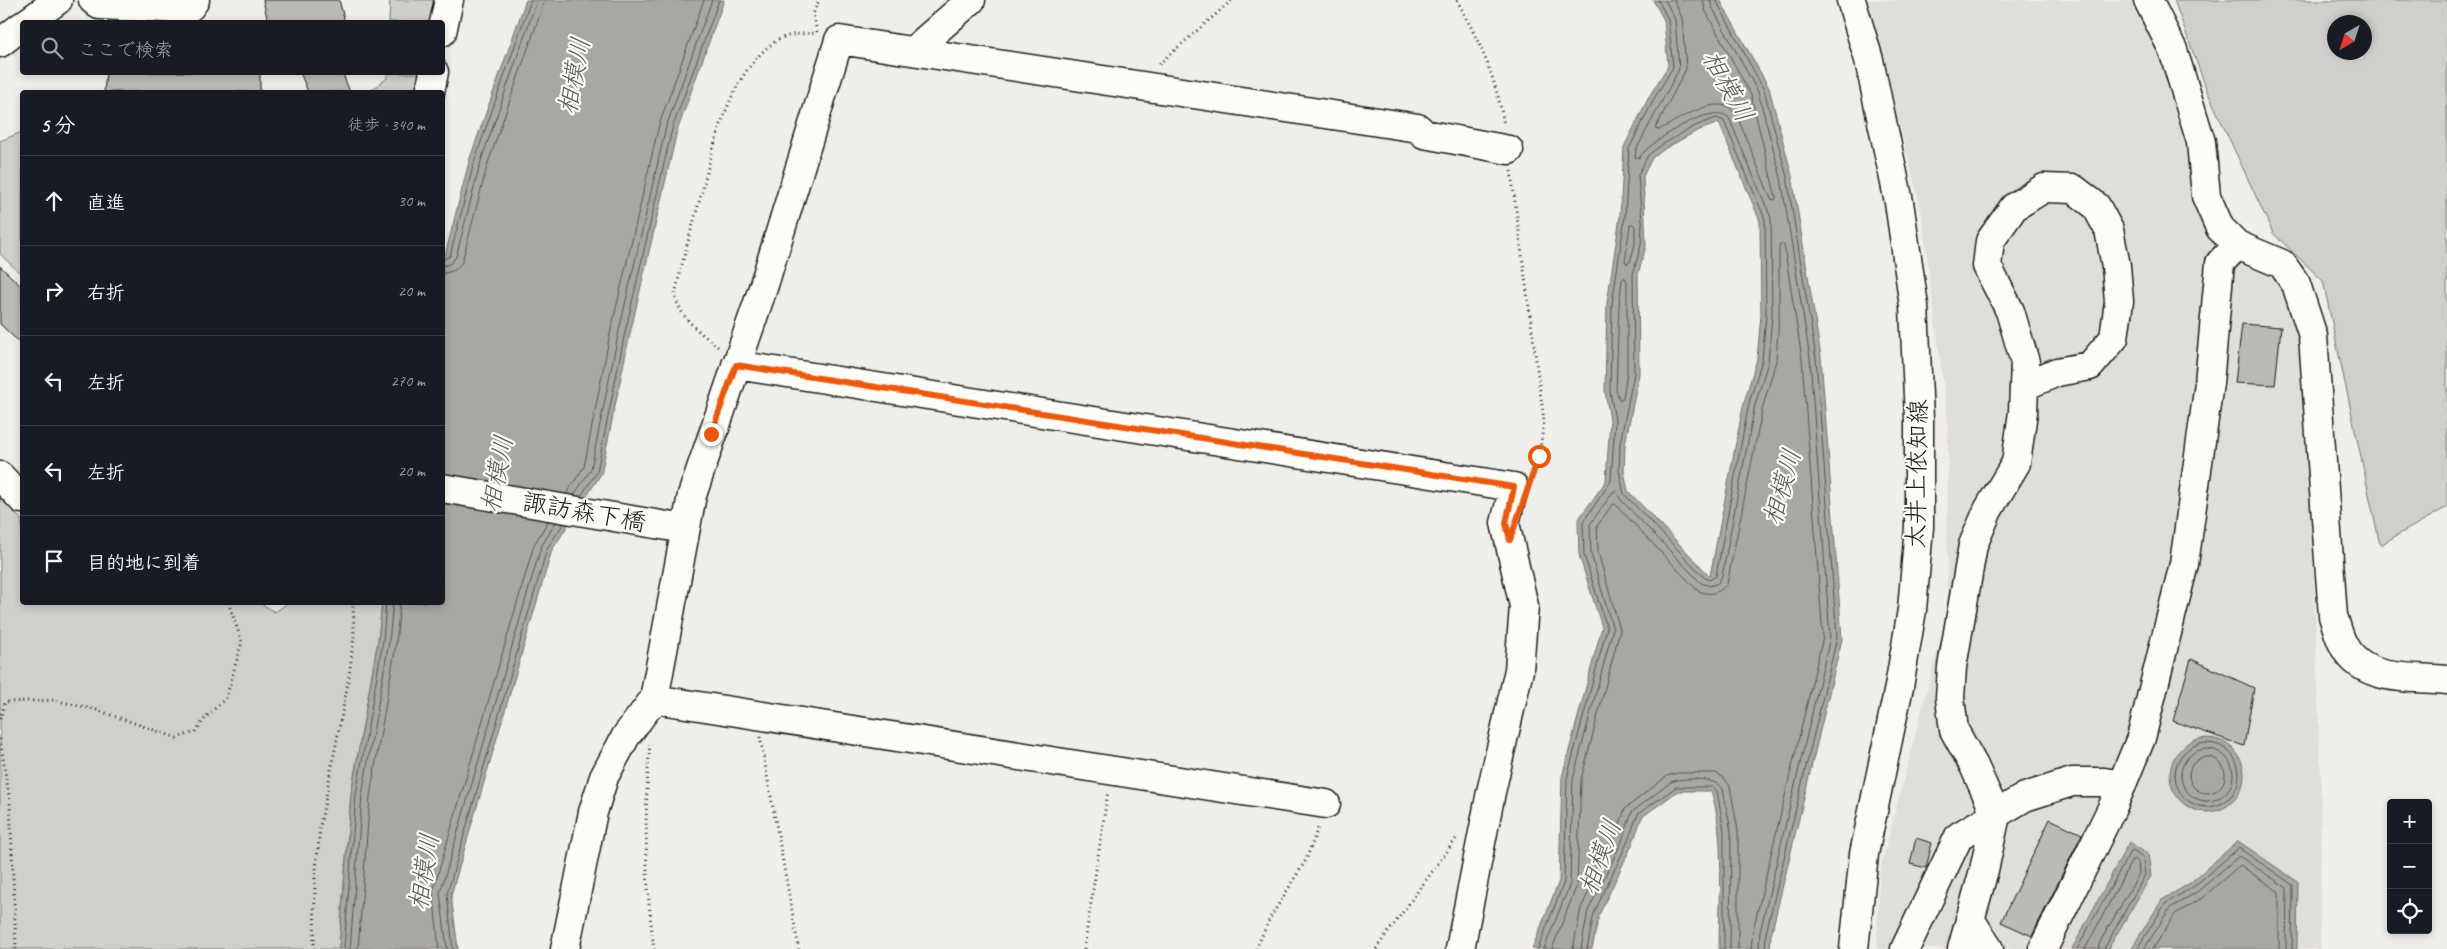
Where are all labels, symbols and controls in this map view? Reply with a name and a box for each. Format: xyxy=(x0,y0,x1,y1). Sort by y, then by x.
north arrow xyxy=(2327,15,2372,60)
search box xyxy=(20,20,445,75)
icon: search xyxy=(38,34,66,62)
water label: 相模川 xyxy=(550,35,598,117)
text: ここで検索 xyxy=(78,38,173,62)
water label: 相模川 xyxy=(1695,44,1761,128)
text: 5 分 xyxy=(40,112,75,138)
text: 徒歩 · 340 m xyxy=(348,115,425,135)
icon: ahead xyxy=(40,187,68,215)
text: 直進 xyxy=(87,191,125,215)
text: 30 m xyxy=(398,191,425,211)
icon: right xyxy=(40,277,68,305)
text: 右折 xyxy=(87,281,125,305)
text: 20 m xyxy=(398,281,425,301)
icon: left xyxy=(40,367,68,395)
text: 左折 xyxy=(87,371,125,395)
text: 270 m xyxy=(391,371,425,391)
street label: 太井上依知線 xyxy=(1900,399,1934,549)
route end xyxy=(700,423,723,446)
water label: 相模川 xyxy=(473,433,521,515)
route start xyxy=(1528,445,1551,468)
water label: 相模川 xyxy=(1755,445,1809,529)
icon: left xyxy=(40,457,68,485)
text: 左折 xyxy=(87,461,125,485)
text: 20 m xyxy=(398,461,425,481)
street label: 諏訪森下橋 xyxy=(520,485,648,539)
icon: arrive xyxy=(40,547,68,575)
text: 目的地に到着 xyxy=(87,551,201,575)
map controls xyxy=(2387,799,2432,934)
button: + xyxy=(2387,799,2432,844)
water label: 相模川 xyxy=(1571,815,1629,899)
water label: 相模川 xyxy=(402,831,446,913)
button: − xyxy=(2387,844,2432,889)
button: locate xyxy=(2387,889,2432,934)

